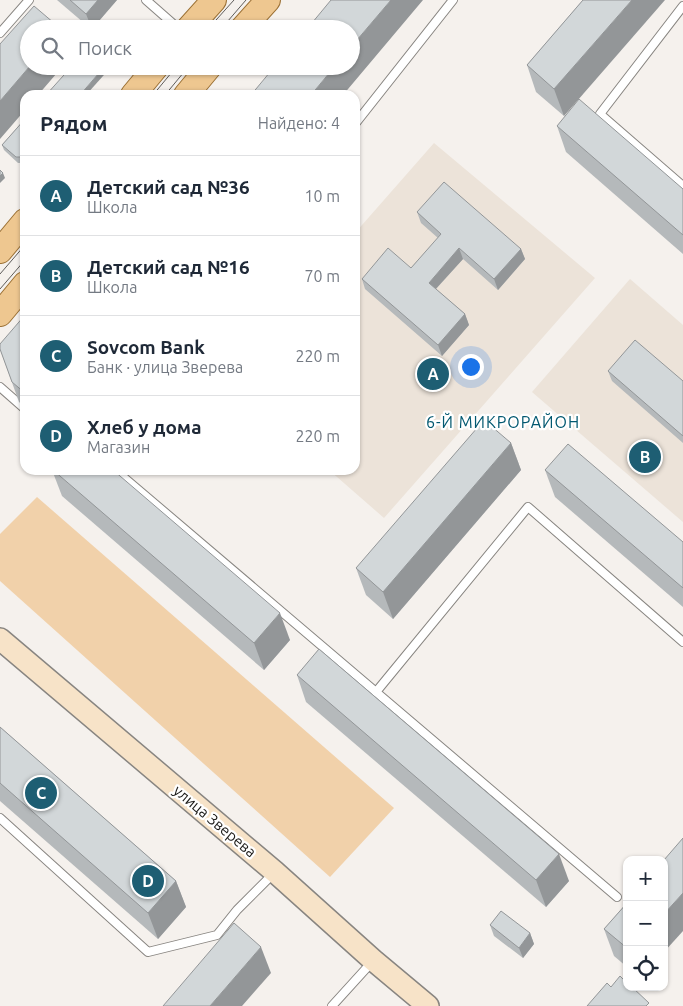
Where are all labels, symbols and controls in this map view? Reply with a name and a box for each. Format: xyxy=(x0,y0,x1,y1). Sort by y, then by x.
search box xyxy=(20,20,360,75)
icon: search xyxy=(38,34,66,62)
text: Поиск xyxy=(78,37,132,59)
text: Рядом xyxy=(40,111,108,135)
text: Найдено: 4 xyxy=(258,114,340,132)
text: Детский сад №36 xyxy=(87,176,250,198)
text: A xyxy=(50,187,62,205)
text: 10 m xyxy=(304,187,340,205)
text: Школа xyxy=(87,198,137,216)
text: Детский сад №16 xyxy=(87,256,250,278)
text: B xyxy=(51,267,61,285)
text: 70 m xyxy=(304,267,340,285)
text: Школа xyxy=(87,278,137,296)
text: Sovcom Bank xyxy=(87,336,205,358)
text: C xyxy=(51,347,61,365)
text: 220 m xyxy=(295,347,340,365)
your location xyxy=(458,354,484,380)
pin: A xyxy=(417,355,449,393)
text: Банк · улица Зверева xyxy=(87,358,243,376)
district label: 6-Й МИКРОРАЙОН xyxy=(426,412,580,431)
text: Хлеб у дома xyxy=(87,416,202,438)
text: D xyxy=(50,427,62,445)
text: 220 m xyxy=(295,427,340,445)
text: Магазин xyxy=(87,438,150,456)
pin: B xyxy=(629,438,661,476)
pin: C xyxy=(25,774,57,812)
street label: улица Зверева xyxy=(170,782,260,860)
map controls xyxy=(623,856,668,991)
button: + xyxy=(623,856,668,901)
pin: D xyxy=(132,862,164,900)
button: − xyxy=(623,901,668,946)
button: locate xyxy=(623,946,668,991)

